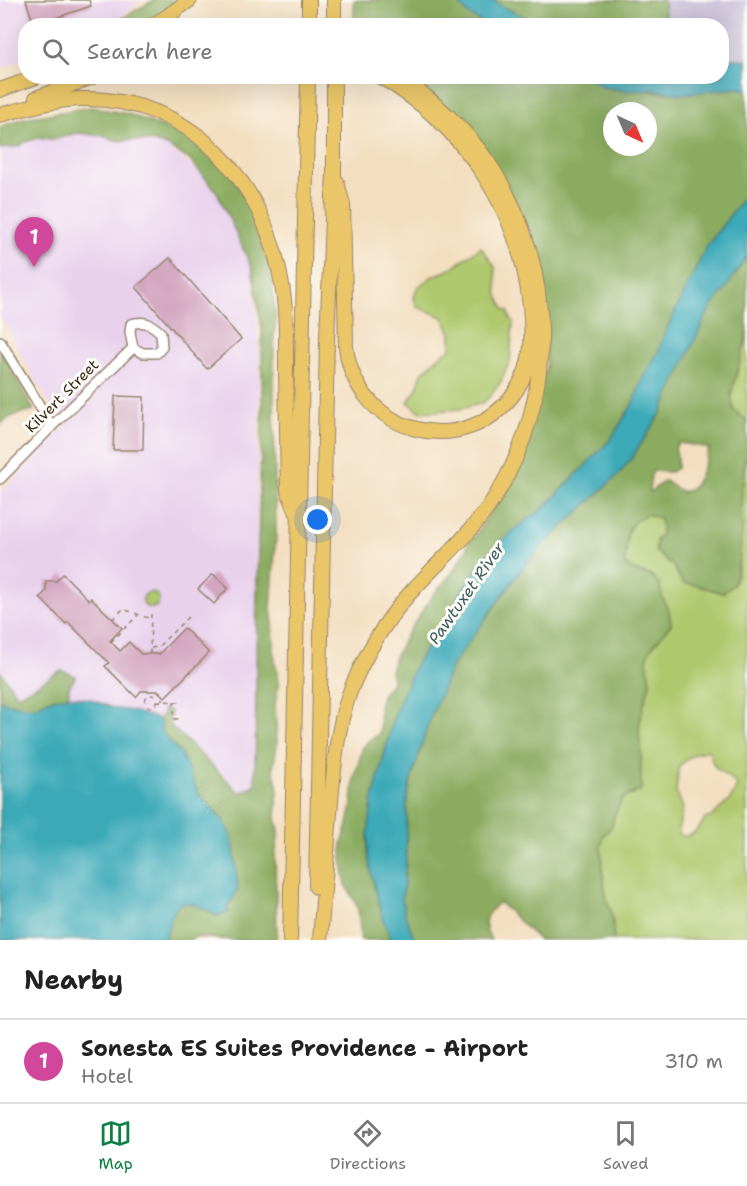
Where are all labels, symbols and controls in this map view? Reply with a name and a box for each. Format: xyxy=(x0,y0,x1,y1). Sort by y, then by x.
search box xyxy=(18,18,729,84)
icon: search xyxy=(39,35,72,68)
text: Search here xyxy=(87,37,213,66)
north arrow xyxy=(603,102,657,156)
pin: 1 xyxy=(15,218,54,267)
street label: Kilvert Street xyxy=(21,355,103,437)
your location xyxy=(303,505,332,534)
water label: Pawtuxet River xyxy=(424,538,510,648)
text: Nearby xyxy=(24,962,123,997)
text: Sonesta ES Suites Providence - Airport xyxy=(81,1034,528,1063)
text: 1 xyxy=(39,1048,48,1074)
text: 310 m xyxy=(664,1048,723,1074)
text: Hotel xyxy=(81,1063,133,1089)
tab: Map xyxy=(99,1117,133,1174)
tab: Directions xyxy=(330,1117,406,1174)
tab: Saved xyxy=(603,1117,649,1174)

